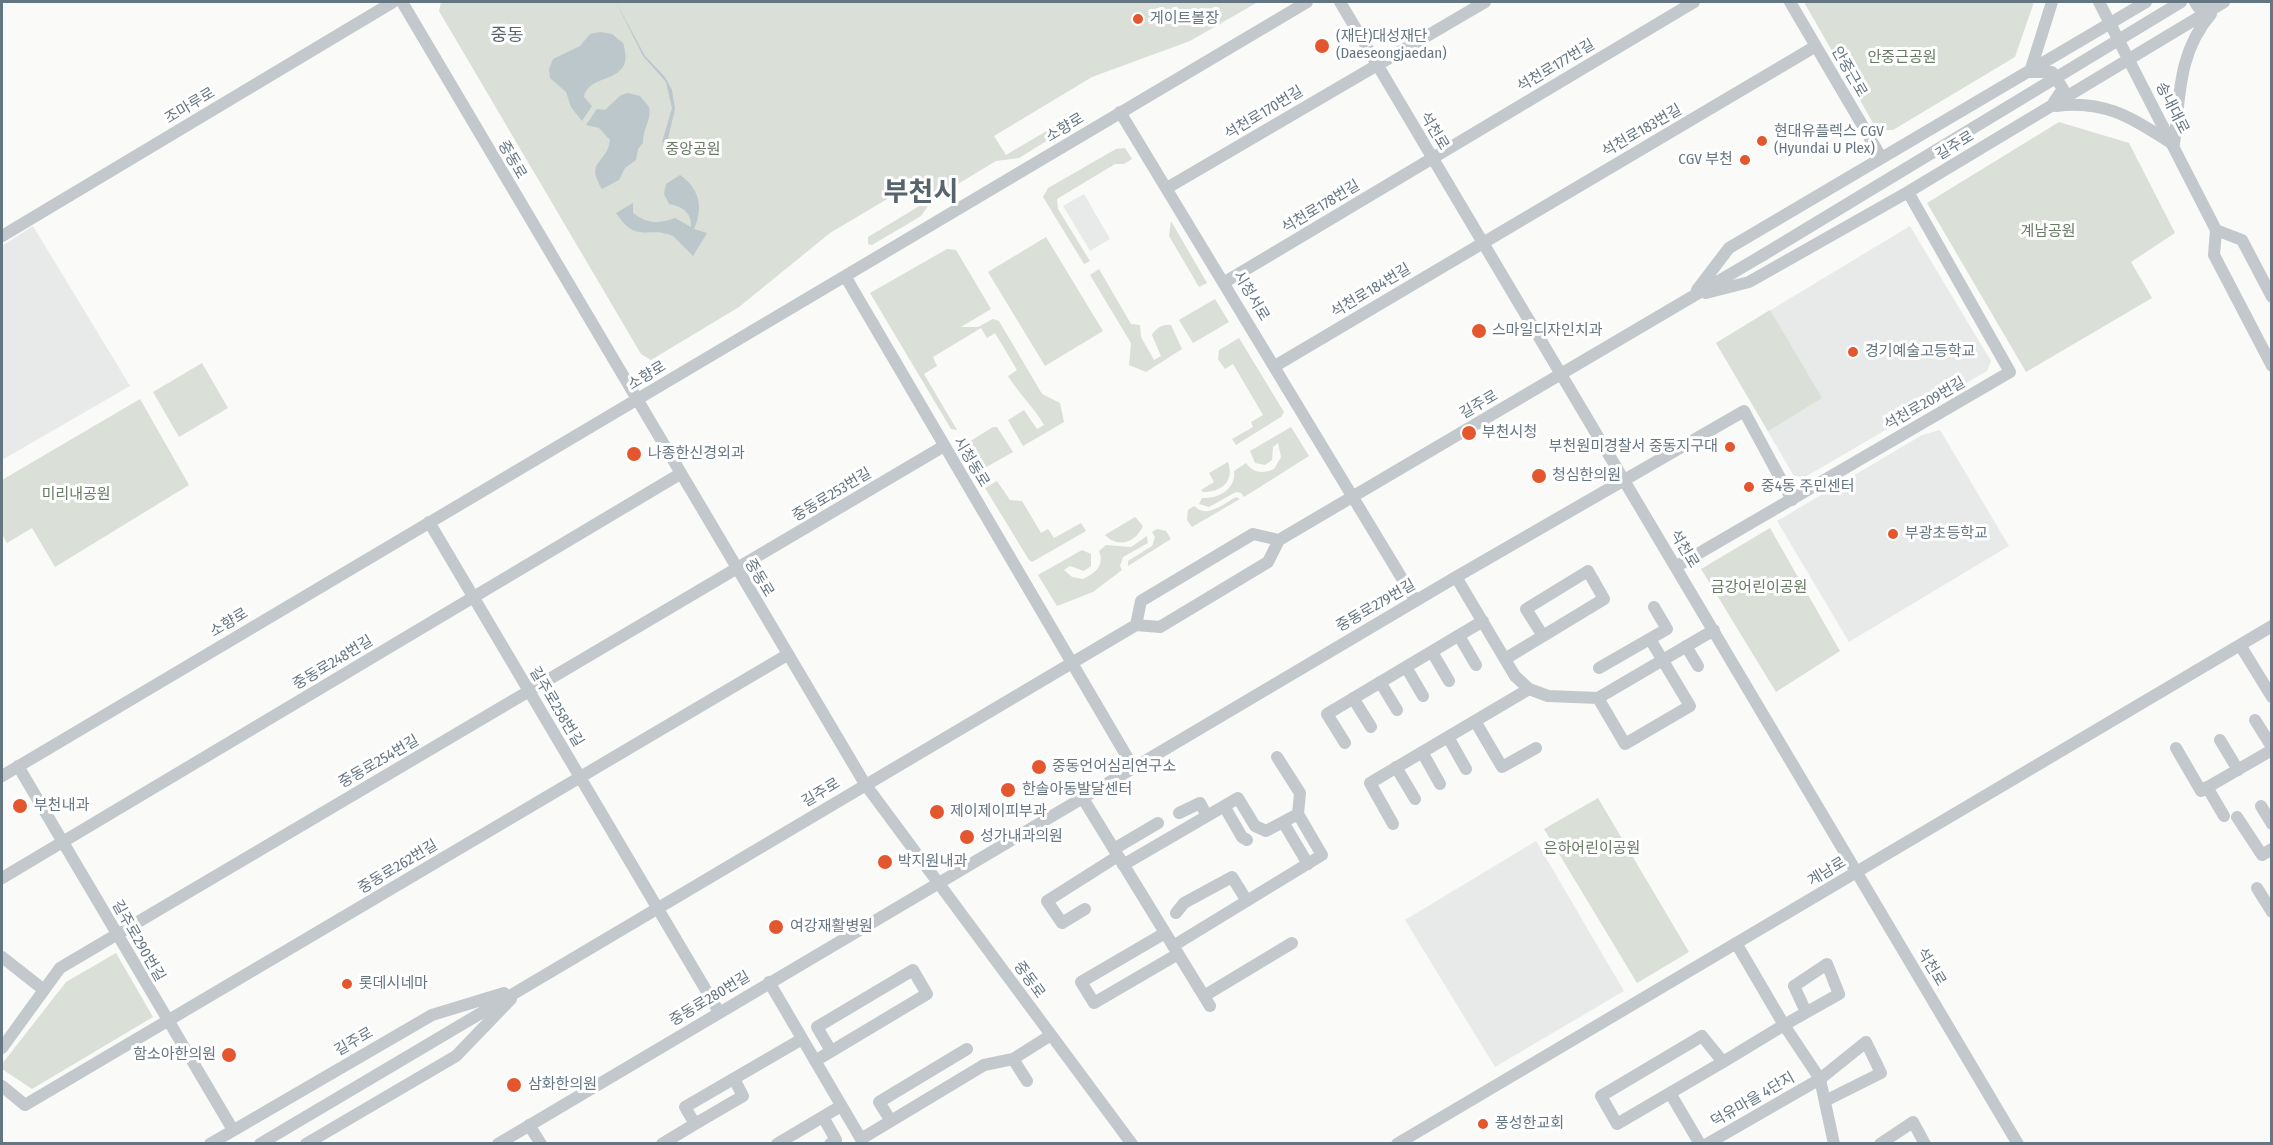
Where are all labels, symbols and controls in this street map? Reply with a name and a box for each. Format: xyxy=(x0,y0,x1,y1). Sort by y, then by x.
place label: 게이트볼장 xyxy=(1150,10,1219,28)
marker: 게이트볼장 xyxy=(1131,12,1145,26)
district label: 중동 xyxy=(490,25,524,47)
place label: (재단)대성재단 (Daeseongjaedan) xyxy=(1336,28,1447,63)
street label: 석천로177번길 xyxy=(1514,36,1598,96)
marker: (재단)대성재단 (Daeseongjaedan) xyxy=(1313,37,1331,55)
street label: 안중근로 xyxy=(1827,44,1871,100)
park label: 안중근공원 xyxy=(1868,49,1936,67)
street label: 송내대로 xyxy=(2151,79,2193,137)
street label: 석천로170번길 xyxy=(1221,82,1307,144)
street label: 조마루로 xyxy=(162,84,218,128)
street label: 석천로183번길 xyxy=(1599,101,1685,161)
street label: 석천로 xyxy=(1416,109,1452,153)
street label: 소향로 xyxy=(1043,110,1087,146)
place label: 현대유플렉스 CGV (Hyundai U Plex) xyxy=(1774,123,1884,158)
street label: 길주로 xyxy=(1933,128,1977,164)
marker: 현대유플렉스 CGV (Hyundai U Plex) xyxy=(1755,134,1769,148)
street label: 중동로 xyxy=(494,138,530,182)
park label: 중앙공원 xyxy=(665,141,721,159)
place label: CGV 부천 xyxy=(1678,151,1733,169)
marker: CGV 부천 xyxy=(1738,153,1752,167)
district label: 부천시 xyxy=(884,177,958,209)
street label: 석천로178번길 xyxy=(1279,177,1363,237)
park label: 계남공원 xyxy=(2020,223,2076,241)
street label: 석천로184번길 xyxy=(1328,260,1414,322)
street label: 시청서로 xyxy=(1229,268,1273,324)
marker: 스마일디자인치과 xyxy=(1470,322,1488,340)
place label: 스마일디자인치과 xyxy=(1492,322,1602,340)
place label: 경기예술고등학교 xyxy=(1865,343,1975,361)
marker: 경기예술고등학교 xyxy=(1846,345,1860,359)
street label: 소향로 xyxy=(625,358,669,394)
street label: 석천로209번길 xyxy=(1881,374,1969,434)
street label: 길주로 xyxy=(1457,387,1501,423)
marker: 부천시청 xyxy=(1460,424,1478,442)
place label: 부천시청 xyxy=(1482,424,1537,442)
street label: 시청동로 xyxy=(949,434,993,490)
place label: 부천원미경찰서 중동지구대 xyxy=(1549,438,1718,456)
marker: 부천원미경찰서 중동지구대 xyxy=(1723,440,1737,454)
marker: 나종한신경외과 xyxy=(625,445,643,463)
place label: 나종한신경외과 xyxy=(648,445,745,463)
street label: 중동로253번길 xyxy=(789,464,875,526)
marker: 청심한의원 xyxy=(1530,467,1548,485)
place label: 청심한의원 xyxy=(1552,467,1621,485)
place label: 중4동 주민센터 xyxy=(1761,478,1855,496)
marker: 중4동 주민센터 xyxy=(1742,480,1756,494)
park label: 미리내공원 xyxy=(42,486,110,504)
place label: 부광초등학교 xyxy=(1905,525,1988,543)
street label: 석천로 xyxy=(1666,527,1702,571)
marker: 부광초등학교 xyxy=(1886,527,1900,541)
street label: 중동로 xyxy=(741,556,777,600)
street label: 중동로279번길 xyxy=(1333,576,1419,636)
park label: 금강어린이공원 xyxy=(1711,579,1807,597)
street label: 소향로 xyxy=(207,605,251,641)
street label: 중동로248번길 xyxy=(290,632,376,694)
street label: 길주로258번길 xyxy=(525,664,587,750)
street label: 중동로254번길 xyxy=(336,732,422,792)
marker: 중동언어심리연구소 xyxy=(1030,758,1048,776)
place label: 중동언어심리연구소 xyxy=(1052,758,1176,776)
street label: 길주로 xyxy=(799,775,843,811)
marker: 한솔아동발달센터 xyxy=(999,781,1017,799)
place label: 한솔아동발달센터 xyxy=(1022,781,1132,799)
marker: 부천내과 xyxy=(11,797,29,815)
place label: 부천내과 xyxy=(34,797,89,815)
marker: 제이제이피부과 xyxy=(928,803,946,821)
place label: 제이제이피부과 xyxy=(950,803,1047,821)
marker: 성가내과의원 xyxy=(958,828,976,846)
place label: 성가내과의원 xyxy=(980,828,1063,846)
street label: 중동로262번길 xyxy=(355,836,441,898)
park label: 은하어린이공원 xyxy=(1544,840,1640,858)
marker: 박지원내과 xyxy=(876,853,894,871)
place label: 박지원내과 xyxy=(898,853,967,871)
street label: 계남로 xyxy=(1805,854,1849,890)
street label: 길주로290번길 xyxy=(108,897,168,985)
marker: 여강재활병원 xyxy=(767,918,785,936)
place label: 여강재활병원 xyxy=(790,918,873,936)
street label: 석천로 xyxy=(1913,945,1949,989)
street label: 중동로 xyxy=(1010,958,1048,1002)
street label: 중동로280번길 xyxy=(666,968,754,1030)
place label: 롯데시네마 xyxy=(359,975,428,993)
marker: 롯데시네마 xyxy=(340,977,354,991)
street label: 길주로 xyxy=(332,1024,376,1060)
place label: 함소아한의원 xyxy=(133,1046,216,1064)
marker: 함소아한의원 xyxy=(220,1046,238,1064)
street label: 덕유마을 4단지 xyxy=(1708,1069,1798,1131)
marker: 삼화한의원 xyxy=(505,1076,523,1094)
place label: 삼화한의원 xyxy=(528,1076,597,1094)
place label: 풍성한교회 xyxy=(1495,1115,1564,1133)
marker: 풍성한교회 xyxy=(1476,1117,1490,1131)

